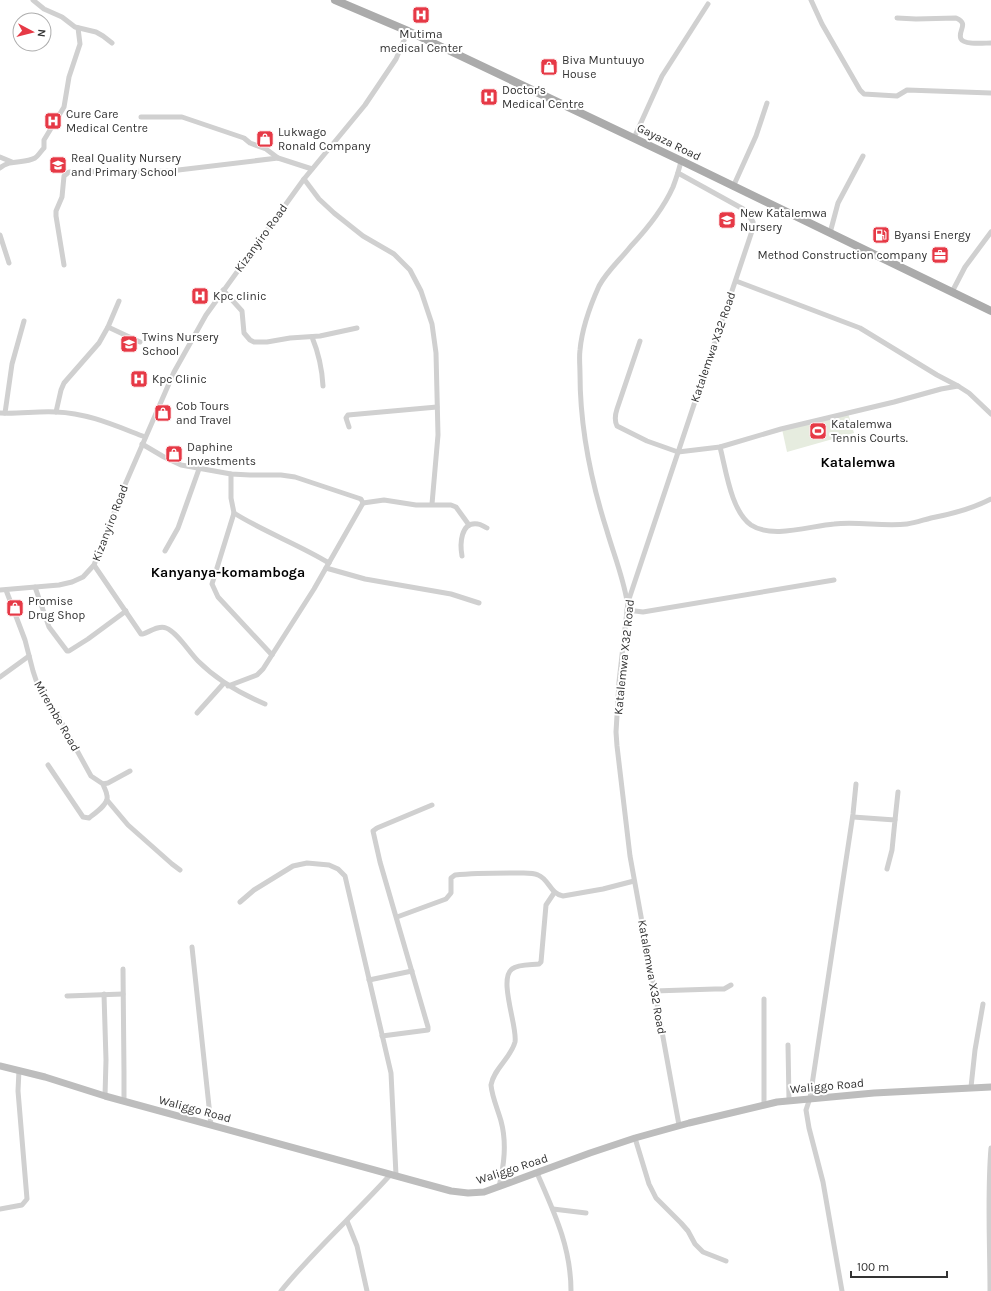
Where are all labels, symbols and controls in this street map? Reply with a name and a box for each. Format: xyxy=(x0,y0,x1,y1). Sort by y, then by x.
hospital icon: Mutima medical Center xyxy=(411,5,431,25)
north arrow xyxy=(12,12,52,52)
place label: Mutima medical Center xyxy=(380,27,463,55)
text: N xyxy=(34,28,48,38)
place label: Biva Muntuuyo House xyxy=(562,53,644,81)
shop icon: Biva Muntuuyo House xyxy=(539,57,559,77)
place label: Doctor's Medical Centre xyxy=(502,83,584,111)
hospital icon: Doctor's Medical Centre xyxy=(479,87,499,107)
place label: Cure Care Medical Centre xyxy=(66,107,148,135)
hospital icon: Cure Care Medical Centre xyxy=(43,111,63,131)
street label: Gayaza Road xyxy=(635,121,703,163)
place label: Lukwago Ronald Company xyxy=(278,125,371,153)
shop icon: Lukwago Ronald Company xyxy=(255,129,275,149)
place label: Real Quality Nursery and Primary School xyxy=(71,151,182,179)
school or university icon: Real Quality Nursery and Primary School xyxy=(48,155,68,175)
street label: Kizanyiro Road xyxy=(232,201,290,275)
place label: New Katalemwa Nursery xyxy=(740,206,827,234)
school or university icon: New Katalemwa Nursery xyxy=(717,210,737,230)
fuel station icon: Byansi Energy xyxy=(871,225,891,245)
place label: Byansi Energy xyxy=(894,228,971,242)
office icon: Method Construction company xyxy=(930,245,950,265)
place label: Method Construction company xyxy=(757,248,927,262)
hospital icon: Kpc clinic xyxy=(190,286,210,306)
place label: Kpc clinic xyxy=(213,289,267,303)
street label: Katalemwa X32 Road xyxy=(687,290,739,404)
place label: Twins Nursery School xyxy=(142,330,219,358)
school or university icon: Twins Nursery School xyxy=(119,334,139,354)
hospital icon: Kpc Clinic xyxy=(129,369,149,389)
place label: Kpc Clinic xyxy=(152,372,207,386)
place label: Cob Tours and Travel xyxy=(176,399,231,427)
shop icon: Cob Tours and Travel xyxy=(153,403,173,423)
place label: Katalemwa Tennis Courts. xyxy=(831,417,908,445)
sports icon: Katalemwa Tennis Courts. xyxy=(808,421,828,441)
place label: Daphine Investments xyxy=(187,440,256,468)
shop icon: Daphine Investments xyxy=(164,444,184,464)
district label: Katalemwa xyxy=(821,454,895,471)
street label: Kizanyiro Road xyxy=(89,483,131,563)
district label: Kanyanya-komamboga xyxy=(151,564,305,581)
place label: Promise Drug Shop xyxy=(28,594,85,622)
shop icon: Promise Drug Shop xyxy=(5,598,25,618)
street label: Katalemwa X32 Road xyxy=(611,599,637,715)
street label: Mirembe Road xyxy=(31,678,83,754)
street label: Katalemwa X32 Road xyxy=(635,919,669,1035)
street label: Waliggo Road xyxy=(789,1076,865,1096)
street label: Waliggo Road xyxy=(157,1093,233,1125)
street label: Waliggo Road xyxy=(474,1151,550,1187)
scale bar xyxy=(851,1253,947,1279)
text: 100 m xyxy=(857,1260,889,1274)

